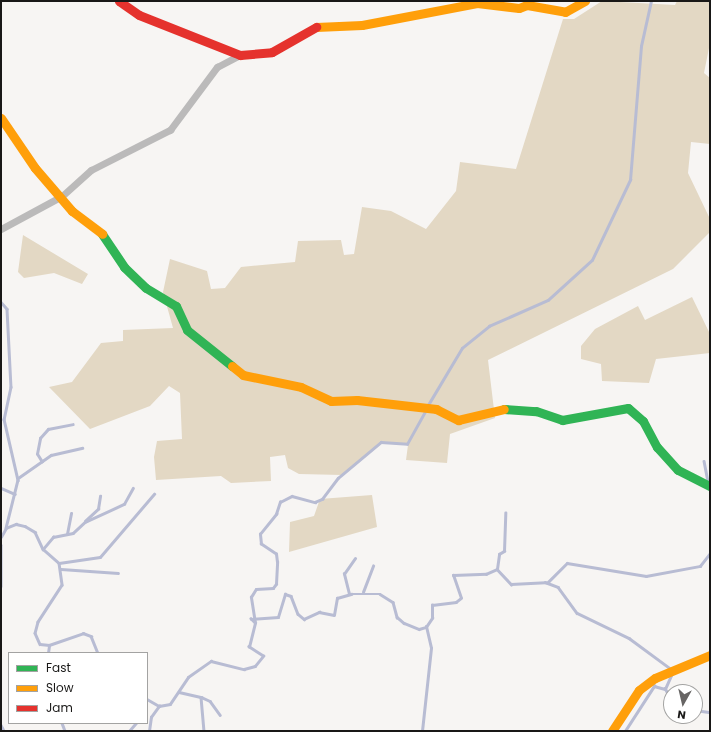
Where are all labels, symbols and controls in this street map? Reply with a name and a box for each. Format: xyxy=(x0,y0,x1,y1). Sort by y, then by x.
legend xyxy=(8,652,148,724)
text: Fast xyxy=(46,659,71,676)
text: Slow xyxy=(46,679,74,696)
north arrow xyxy=(663,684,703,724)
text: Jam xyxy=(46,699,73,716)
text: N xyxy=(676,706,687,723)

